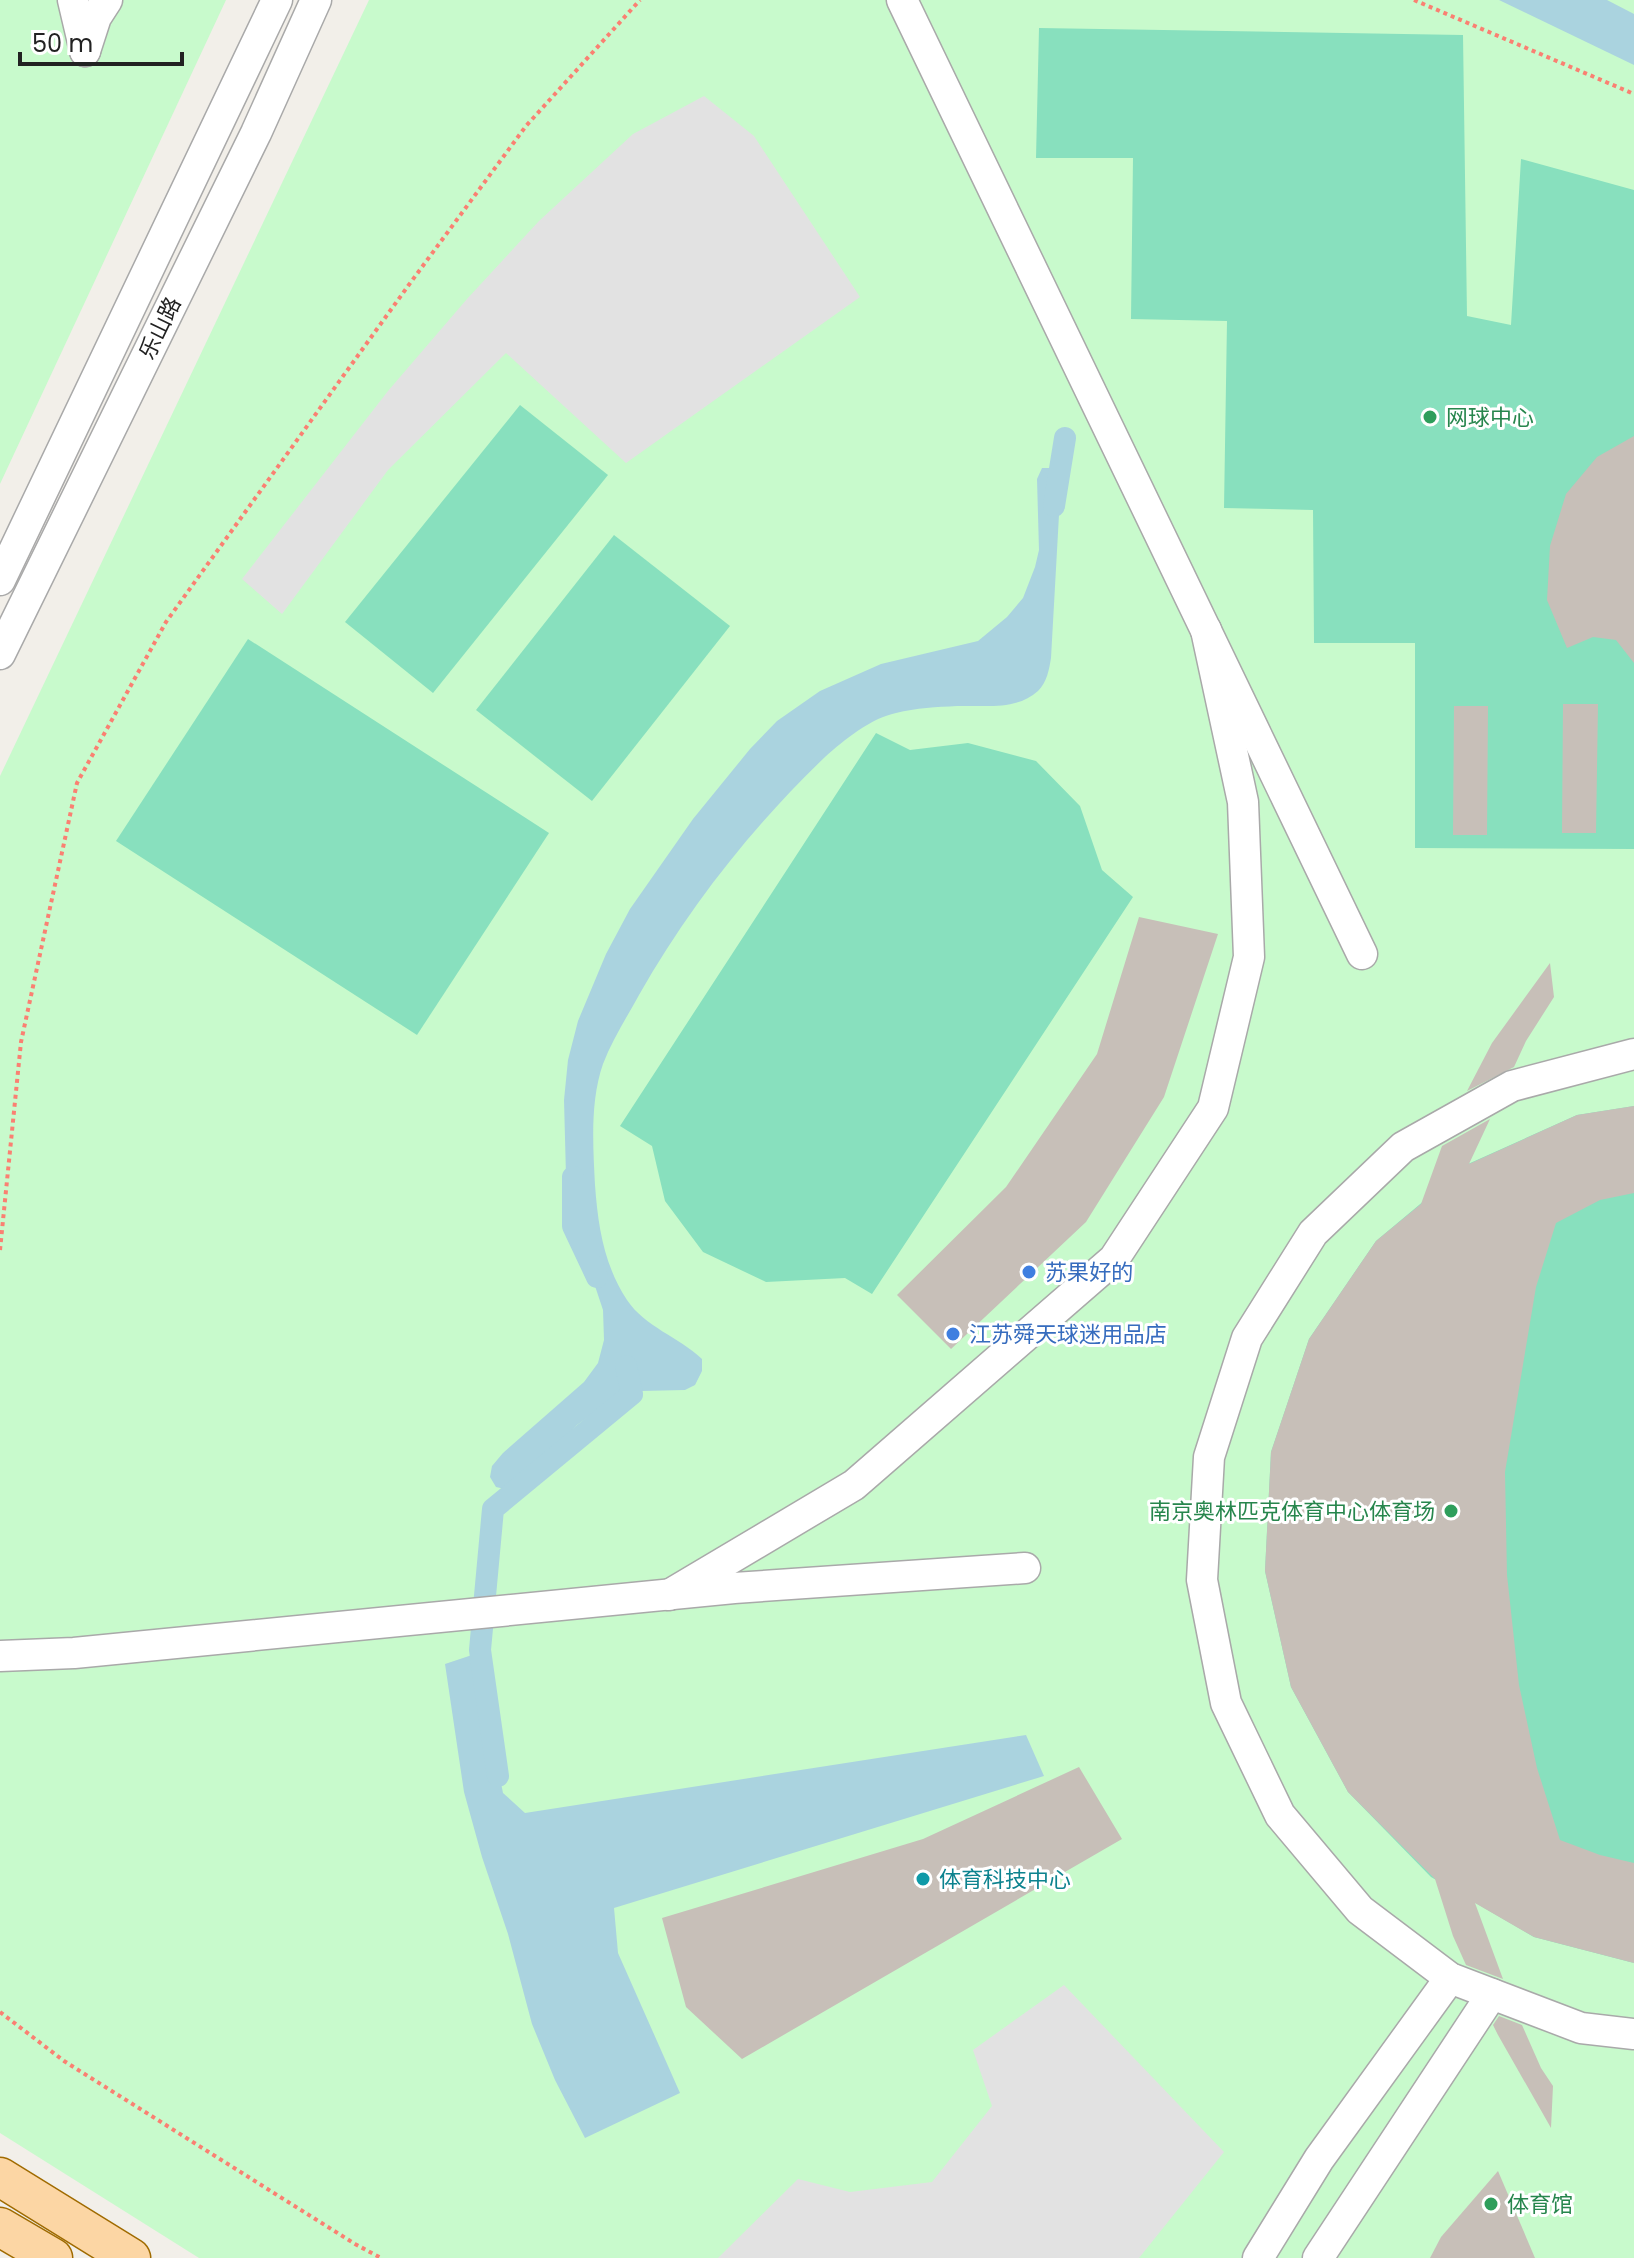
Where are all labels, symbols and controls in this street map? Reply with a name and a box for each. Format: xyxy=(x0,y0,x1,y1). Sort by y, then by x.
scale bar xyxy=(20,16,182,66)
text: 50 m xyxy=(32,27,93,60)
street label: 乐山路 xyxy=(132,292,188,364)
place label: 网球中心 xyxy=(1446,402,1534,433)
marker: 网球中心 xyxy=(1421,408,1439,426)
place label: 苏果好的 xyxy=(1045,1257,1133,1288)
marker: 苏果好的 xyxy=(1020,1263,1038,1281)
place label: 江苏舜天球迷用品店 xyxy=(969,1319,1167,1350)
marker: 江苏舜天球迷用品店 xyxy=(944,1325,962,1343)
place label: 南京奥林匹克体育中心体育场 xyxy=(1149,1496,1435,1527)
marker: 南京奥林匹克体育中心体育场 xyxy=(1442,1502,1460,1520)
place label: 体育科技中心 xyxy=(939,1864,1071,1895)
marker: 体育科技中心 xyxy=(914,1870,932,1888)
place label: 体育馆 xyxy=(1507,2189,1573,2220)
marker: 体育馆 xyxy=(1482,2195,1500,2213)

